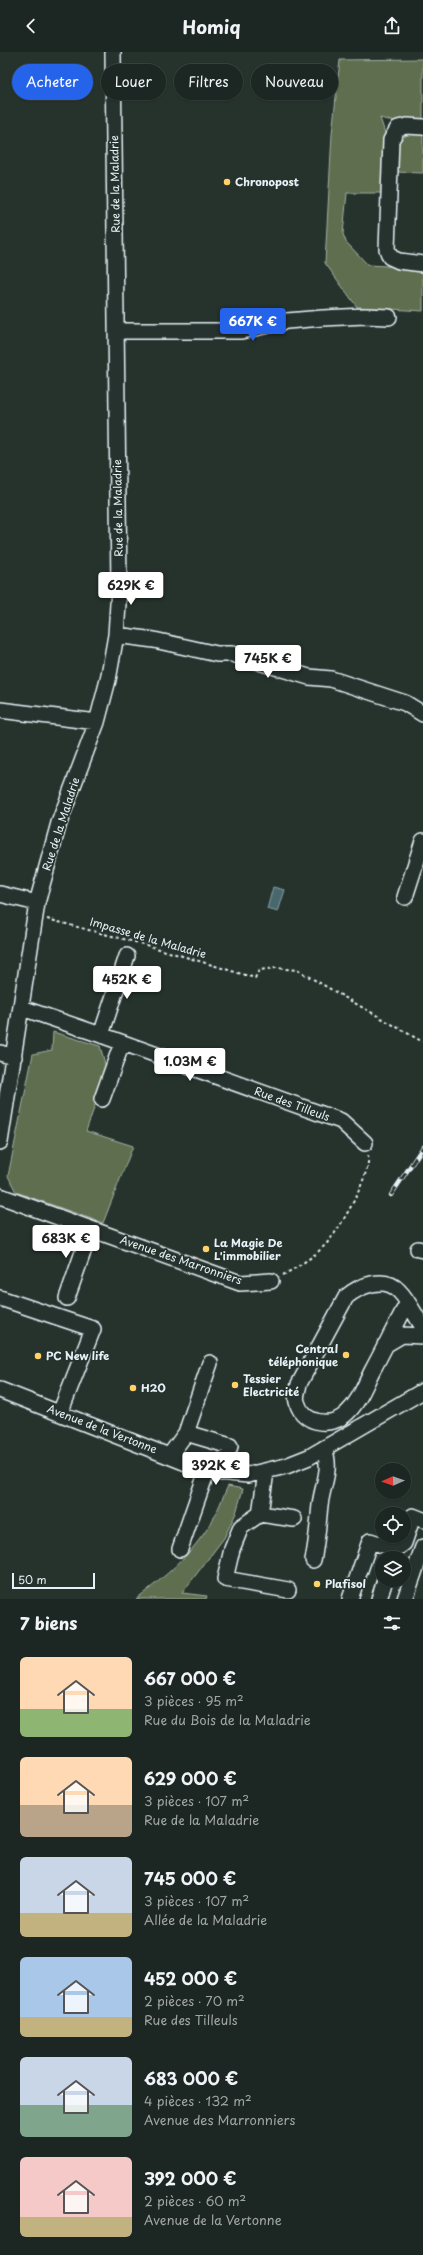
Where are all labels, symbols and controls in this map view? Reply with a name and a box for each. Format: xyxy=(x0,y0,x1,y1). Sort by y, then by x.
text: Homiq xyxy=(182,13,241,40)
icon: back xyxy=(20,15,42,37)
icon: share xyxy=(381,15,403,37)
chip: Acheter xyxy=(12,64,93,100)
chip: Louer xyxy=(101,64,166,100)
chip: Filtres xyxy=(174,64,243,100)
chip: Nouveau xyxy=(251,64,338,100)
street label: Rue de la Maladrie xyxy=(105,135,124,233)
place label: Chronopost xyxy=(235,173,299,190)
marker: Chronopost xyxy=(222,177,232,187)
pin: 667K € xyxy=(220,308,286,342)
text: 667K € xyxy=(229,311,277,330)
street label: Rue de la Maladrie xyxy=(108,459,127,557)
pin: 629K € xyxy=(98,572,164,606)
text: 629K € xyxy=(107,575,155,594)
pin: 745K € xyxy=(235,645,301,679)
text: 745K € xyxy=(244,648,292,667)
street label: Rue de la Maladrie xyxy=(37,775,84,873)
street label: Impasse de la Maladrie xyxy=(88,913,209,962)
pin: 452K € xyxy=(94,966,160,1000)
text: 452K € xyxy=(102,969,152,988)
pin: 1.03M € xyxy=(153,1048,227,1082)
text: 1.03M € xyxy=(163,1051,217,1070)
street label: Rue des Tilleuls xyxy=(252,1082,332,1125)
pin: 683K € xyxy=(33,1225,99,1259)
text: 683K € xyxy=(41,1228,91,1247)
street label: Avenue des Marronniers xyxy=(118,1231,244,1288)
place label: La Magie De L'immobilier xyxy=(214,1234,283,1264)
marker: La Magie De L'immobilier xyxy=(201,1244,211,1254)
place label: Central téléphonique xyxy=(268,1340,338,1370)
place label: PC New life xyxy=(46,1347,109,1364)
marker: Central téléphonique xyxy=(341,1350,351,1360)
marker: PC New life xyxy=(33,1351,43,1361)
place label: Tessier Electricité xyxy=(243,1370,299,1400)
place label: H2O xyxy=(141,1379,166,1396)
marker: Tessier Electricité xyxy=(230,1380,240,1390)
marker: H2O xyxy=(128,1383,138,1393)
street label: Avenue de la Vertonne xyxy=(45,1400,160,1457)
pin: 392K € xyxy=(183,1452,249,1486)
text: 392K € xyxy=(191,1455,241,1474)
north arrow xyxy=(375,1463,411,1499)
map controls xyxy=(375,1463,411,1587)
button: locate xyxy=(375,1507,411,1543)
button: layers xyxy=(375,1551,411,1587)
scale bar xyxy=(12,1571,95,1590)
text: 50 m xyxy=(18,1571,47,1588)
place label: Plafisol xyxy=(325,1575,366,1592)
marker: Plafisol xyxy=(312,1579,322,1589)
text: 7 biens xyxy=(20,1610,77,1636)
icon: filters xyxy=(381,1612,403,1634)
text: 667 000 € xyxy=(144,1665,236,1691)
icon: home xyxy=(52,1673,100,1721)
text: 3 pièces · 95 m² xyxy=(144,1691,244,1710)
text: Rue du Bois de la Maladrie xyxy=(144,1710,311,1729)
text: 629 000 € xyxy=(144,1765,237,1791)
icon: home xyxy=(52,1773,100,1821)
text: 3 pièces · 107 m² xyxy=(144,1791,249,1810)
text: Rue de la Maladrie xyxy=(144,1810,259,1829)
text: 745 000 € xyxy=(144,1865,236,1891)
icon: home xyxy=(52,1873,100,1921)
text: 3 pièces · 107 m² xyxy=(144,1891,249,1910)
text: Allée de la Maladrie xyxy=(144,1910,267,1929)
text: 452 000 € xyxy=(144,1965,237,1991)
icon: home xyxy=(52,1973,100,2021)
text: 2 pièces · 70 m² xyxy=(144,1991,245,2010)
text: Rue des Tilleuls xyxy=(144,2010,238,2029)
text: 683 000 € xyxy=(144,2065,238,2091)
icon: home xyxy=(52,2073,100,2121)
text: 4 pièces · 132 m² xyxy=(144,2091,252,2110)
text: Avenue des Marronniers xyxy=(144,2110,295,2129)
text: 392 000 € xyxy=(144,2165,236,2191)
icon: home xyxy=(52,2173,100,2221)
text: 2 pièces · 60 m² xyxy=(144,2191,246,2210)
text: Avenue de la Vertonne xyxy=(144,2210,282,2229)

